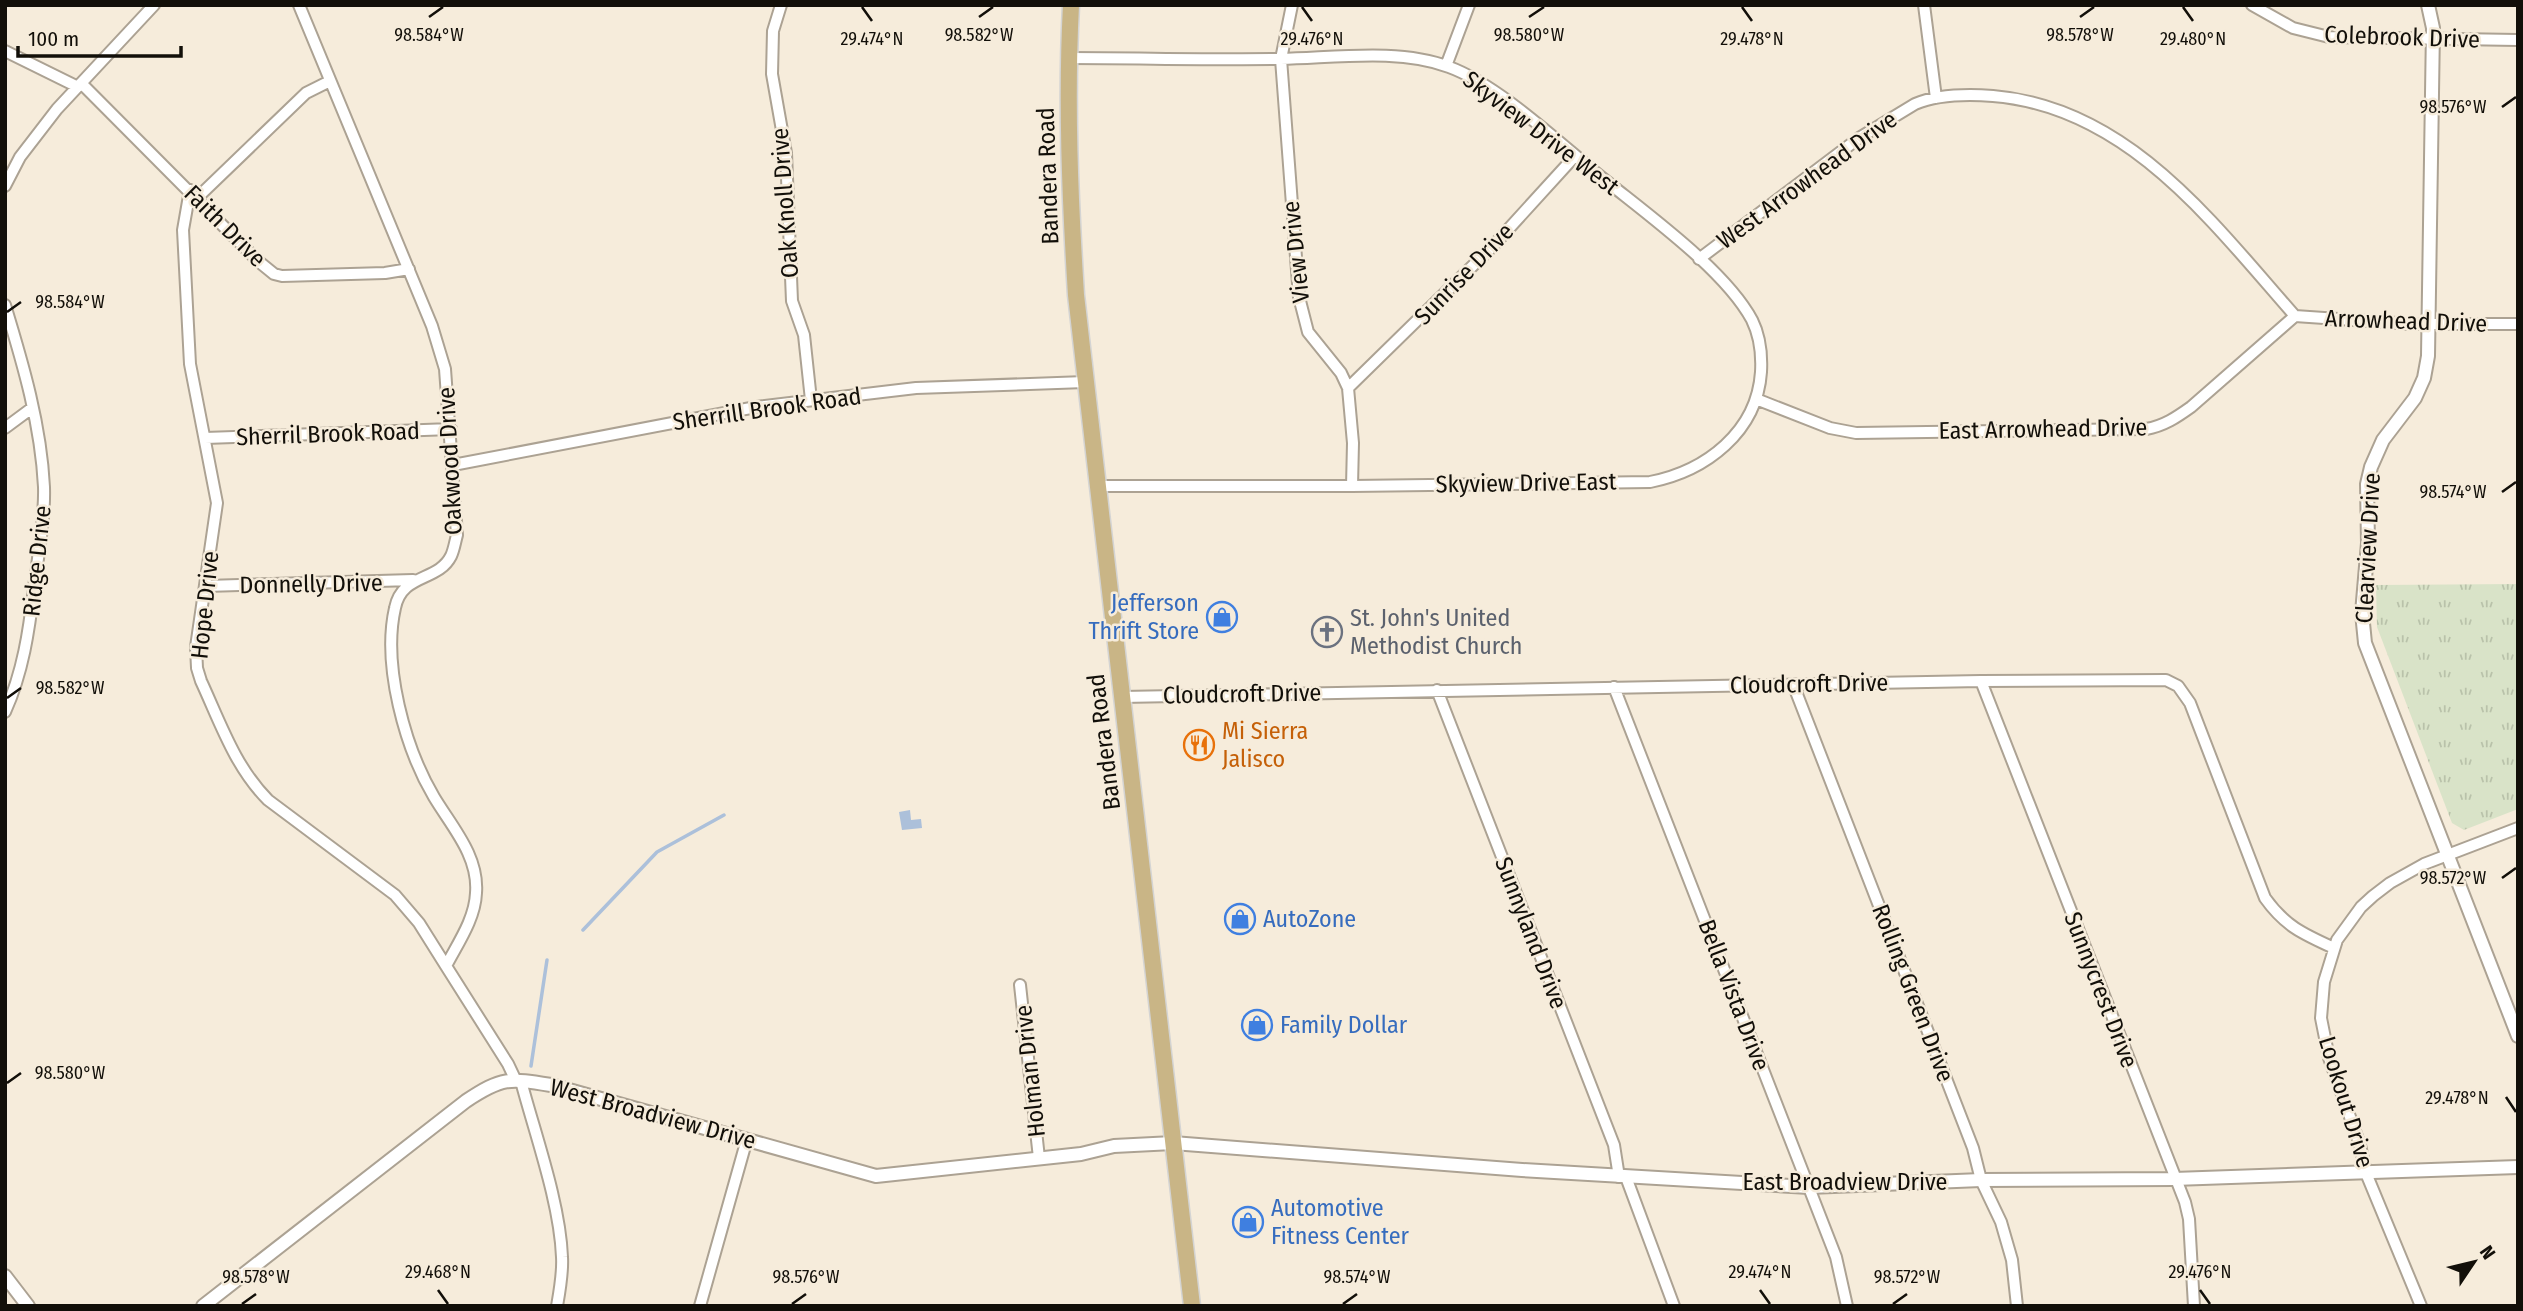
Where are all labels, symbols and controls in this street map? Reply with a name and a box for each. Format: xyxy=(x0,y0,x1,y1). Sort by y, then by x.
scale bar xyxy=(18,14,180,58)
street label: Colebrook Drive xyxy=(2324,20,2480,54)
text: 98.584°W xyxy=(394,24,464,46)
text: 98.582°W xyxy=(945,24,1014,46)
text: 98.580°W xyxy=(1494,24,1565,46)
text: 98.578°W xyxy=(2046,24,2114,46)
text: 100 m xyxy=(28,26,79,52)
text: 29.474°N xyxy=(841,28,903,50)
text: 29.476°N xyxy=(1280,28,1344,50)
text: 29.478°N xyxy=(1720,28,1784,50)
text: 29.480°N xyxy=(2160,28,2226,50)
street label: Skyview Drive West xyxy=(1458,65,1625,201)
text: 98.576°W xyxy=(2419,96,2487,118)
street label: West Arrowhead Drive xyxy=(1711,105,1903,255)
street label: Bandera Road xyxy=(1032,107,1064,245)
street label: Oak Knoll Drive xyxy=(766,127,804,279)
street label: Faith Drive xyxy=(178,179,272,273)
street label: View Drive xyxy=(1277,200,1315,304)
street label: Sunrise Drive xyxy=(1409,217,1519,331)
text: 98.584°W xyxy=(35,291,105,313)
street label: Arrowhead Drive xyxy=(2324,304,2488,338)
street label: Sherrill Brook Road xyxy=(671,382,863,436)
street label: Oakwood Drive xyxy=(432,386,468,536)
street label: East Arrowhead Drive xyxy=(1938,413,2148,445)
street label: Sherril Brook Road xyxy=(236,417,420,451)
street label: Skyview Drive East xyxy=(1435,467,1617,499)
street label: Clearview Drive xyxy=(2350,472,2386,624)
text: 98.574°W xyxy=(2420,481,2487,503)
street label: Ridge Drive xyxy=(17,504,57,618)
street label: Hope Drive xyxy=(185,550,225,660)
street label: Donnelly Drive xyxy=(239,569,383,599)
place label: Jefferson Thrift Store xyxy=(1088,589,1199,645)
shop icon: Jefferson Thrift Store xyxy=(1205,600,1239,634)
place label: St. John's United Methodist Church xyxy=(1350,604,1522,660)
church icon: St. John's United Methodist Church xyxy=(1310,615,1344,649)
street label: Cloudcroft Drive xyxy=(1730,669,1888,699)
street label: Bandera Road xyxy=(1082,672,1126,812)
text: 98.582°W xyxy=(36,677,105,699)
street label: Cloudcroft Drive xyxy=(1163,679,1321,709)
place label: Mi Sierra Jalisco xyxy=(1222,717,1308,773)
restaurant icon: Mi Sierra Jalisco xyxy=(1182,728,1216,762)
street label: Sunnyland Drive xyxy=(1489,853,1573,1013)
text: 98.572°W xyxy=(2420,867,2487,889)
street label: Rolling Green Drive xyxy=(1866,900,1960,1086)
shop icon: AutoZone xyxy=(1223,902,1257,936)
place label: AutoZone xyxy=(1263,905,1356,933)
street label: Sunnycrest Drive xyxy=(2058,908,2144,1072)
street label: Bella Vista Drive xyxy=(1692,916,1776,1074)
street label: Holman Drive xyxy=(1009,1003,1051,1139)
shop icon: Family Dollar xyxy=(1240,1008,1274,1042)
place label: Family Dollar xyxy=(1280,1011,1408,1039)
street label: Lookout Drive xyxy=(2313,1033,2379,1171)
text: 98.580°W xyxy=(35,1062,106,1084)
street label: West Broadview Drive xyxy=(547,1073,759,1155)
text: 29.478°N xyxy=(2425,1087,2489,1109)
street label: East Broadview Drive xyxy=(1743,1168,1947,1196)
place label: Automotive Fitness Center xyxy=(1271,1194,1410,1250)
shop icon: Automotive Fitness Center xyxy=(1231,1205,1265,1239)
north arrow xyxy=(2439,1227,2509,1297)
text: N xyxy=(2475,1241,2500,1264)
text: 29.468°N xyxy=(405,1261,471,1283)
text: 29.474°N xyxy=(1729,1261,1791,1283)
text: 29.476°N xyxy=(2168,1261,2232,1283)
text: 98.578°W xyxy=(222,1266,290,1288)
text: 98.576°W xyxy=(772,1266,840,1288)
text: 98.574°W xyxy=(1324,1266,1391,1288)
text: 98.572°W xyxy=(1874,1266,1941,1288)

